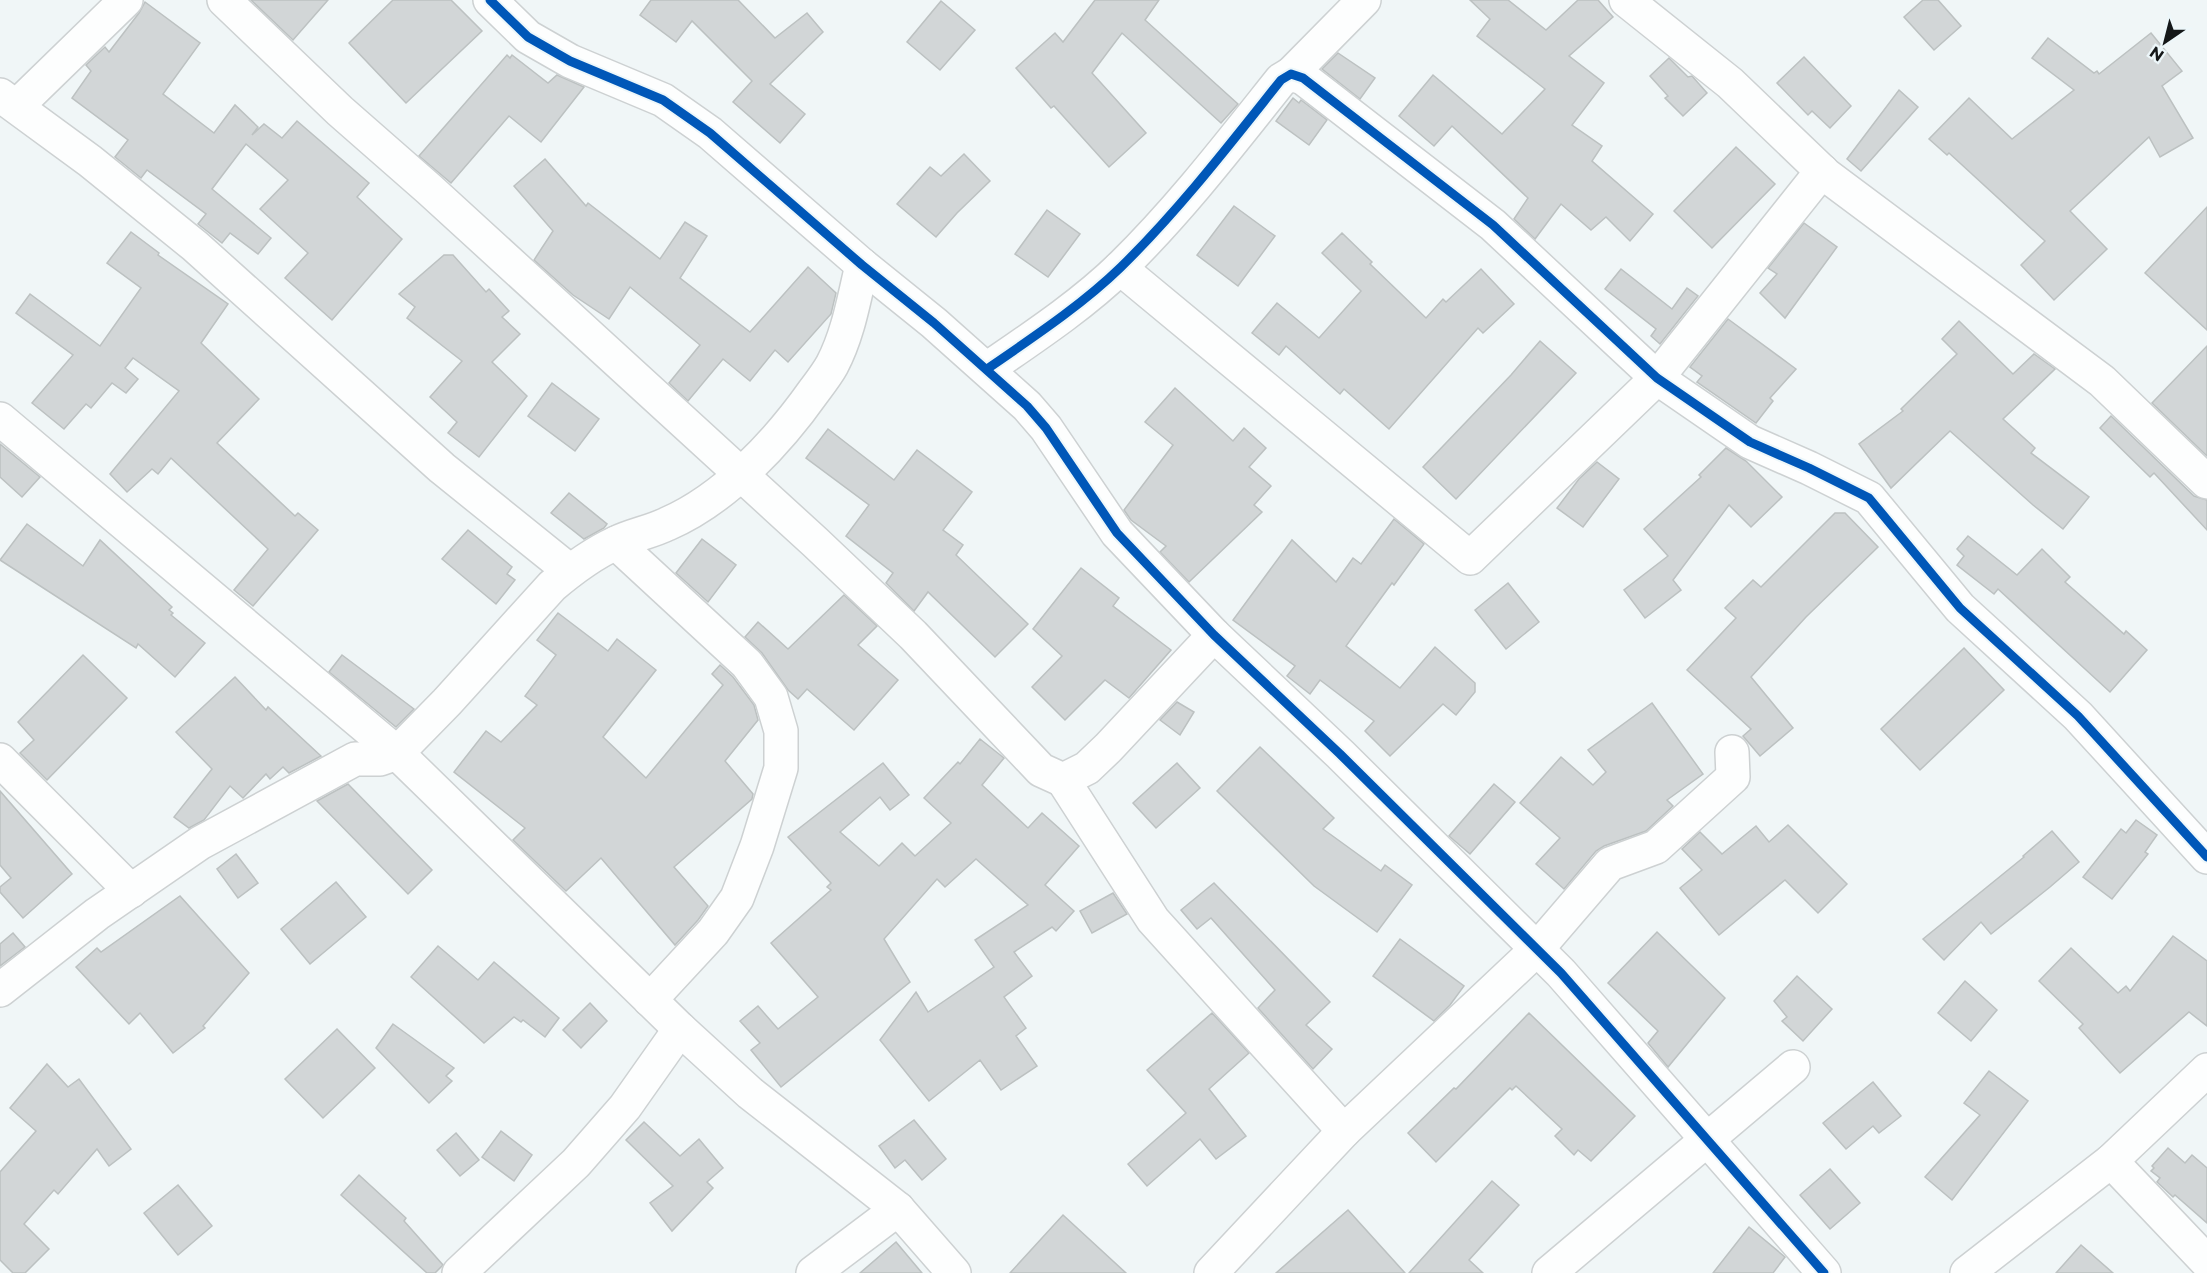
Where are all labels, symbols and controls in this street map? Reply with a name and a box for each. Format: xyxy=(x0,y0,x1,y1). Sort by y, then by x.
north arrow xyxy=(2135,12,2195,72)
text: N xyxy=(2146,42,2167,65)

